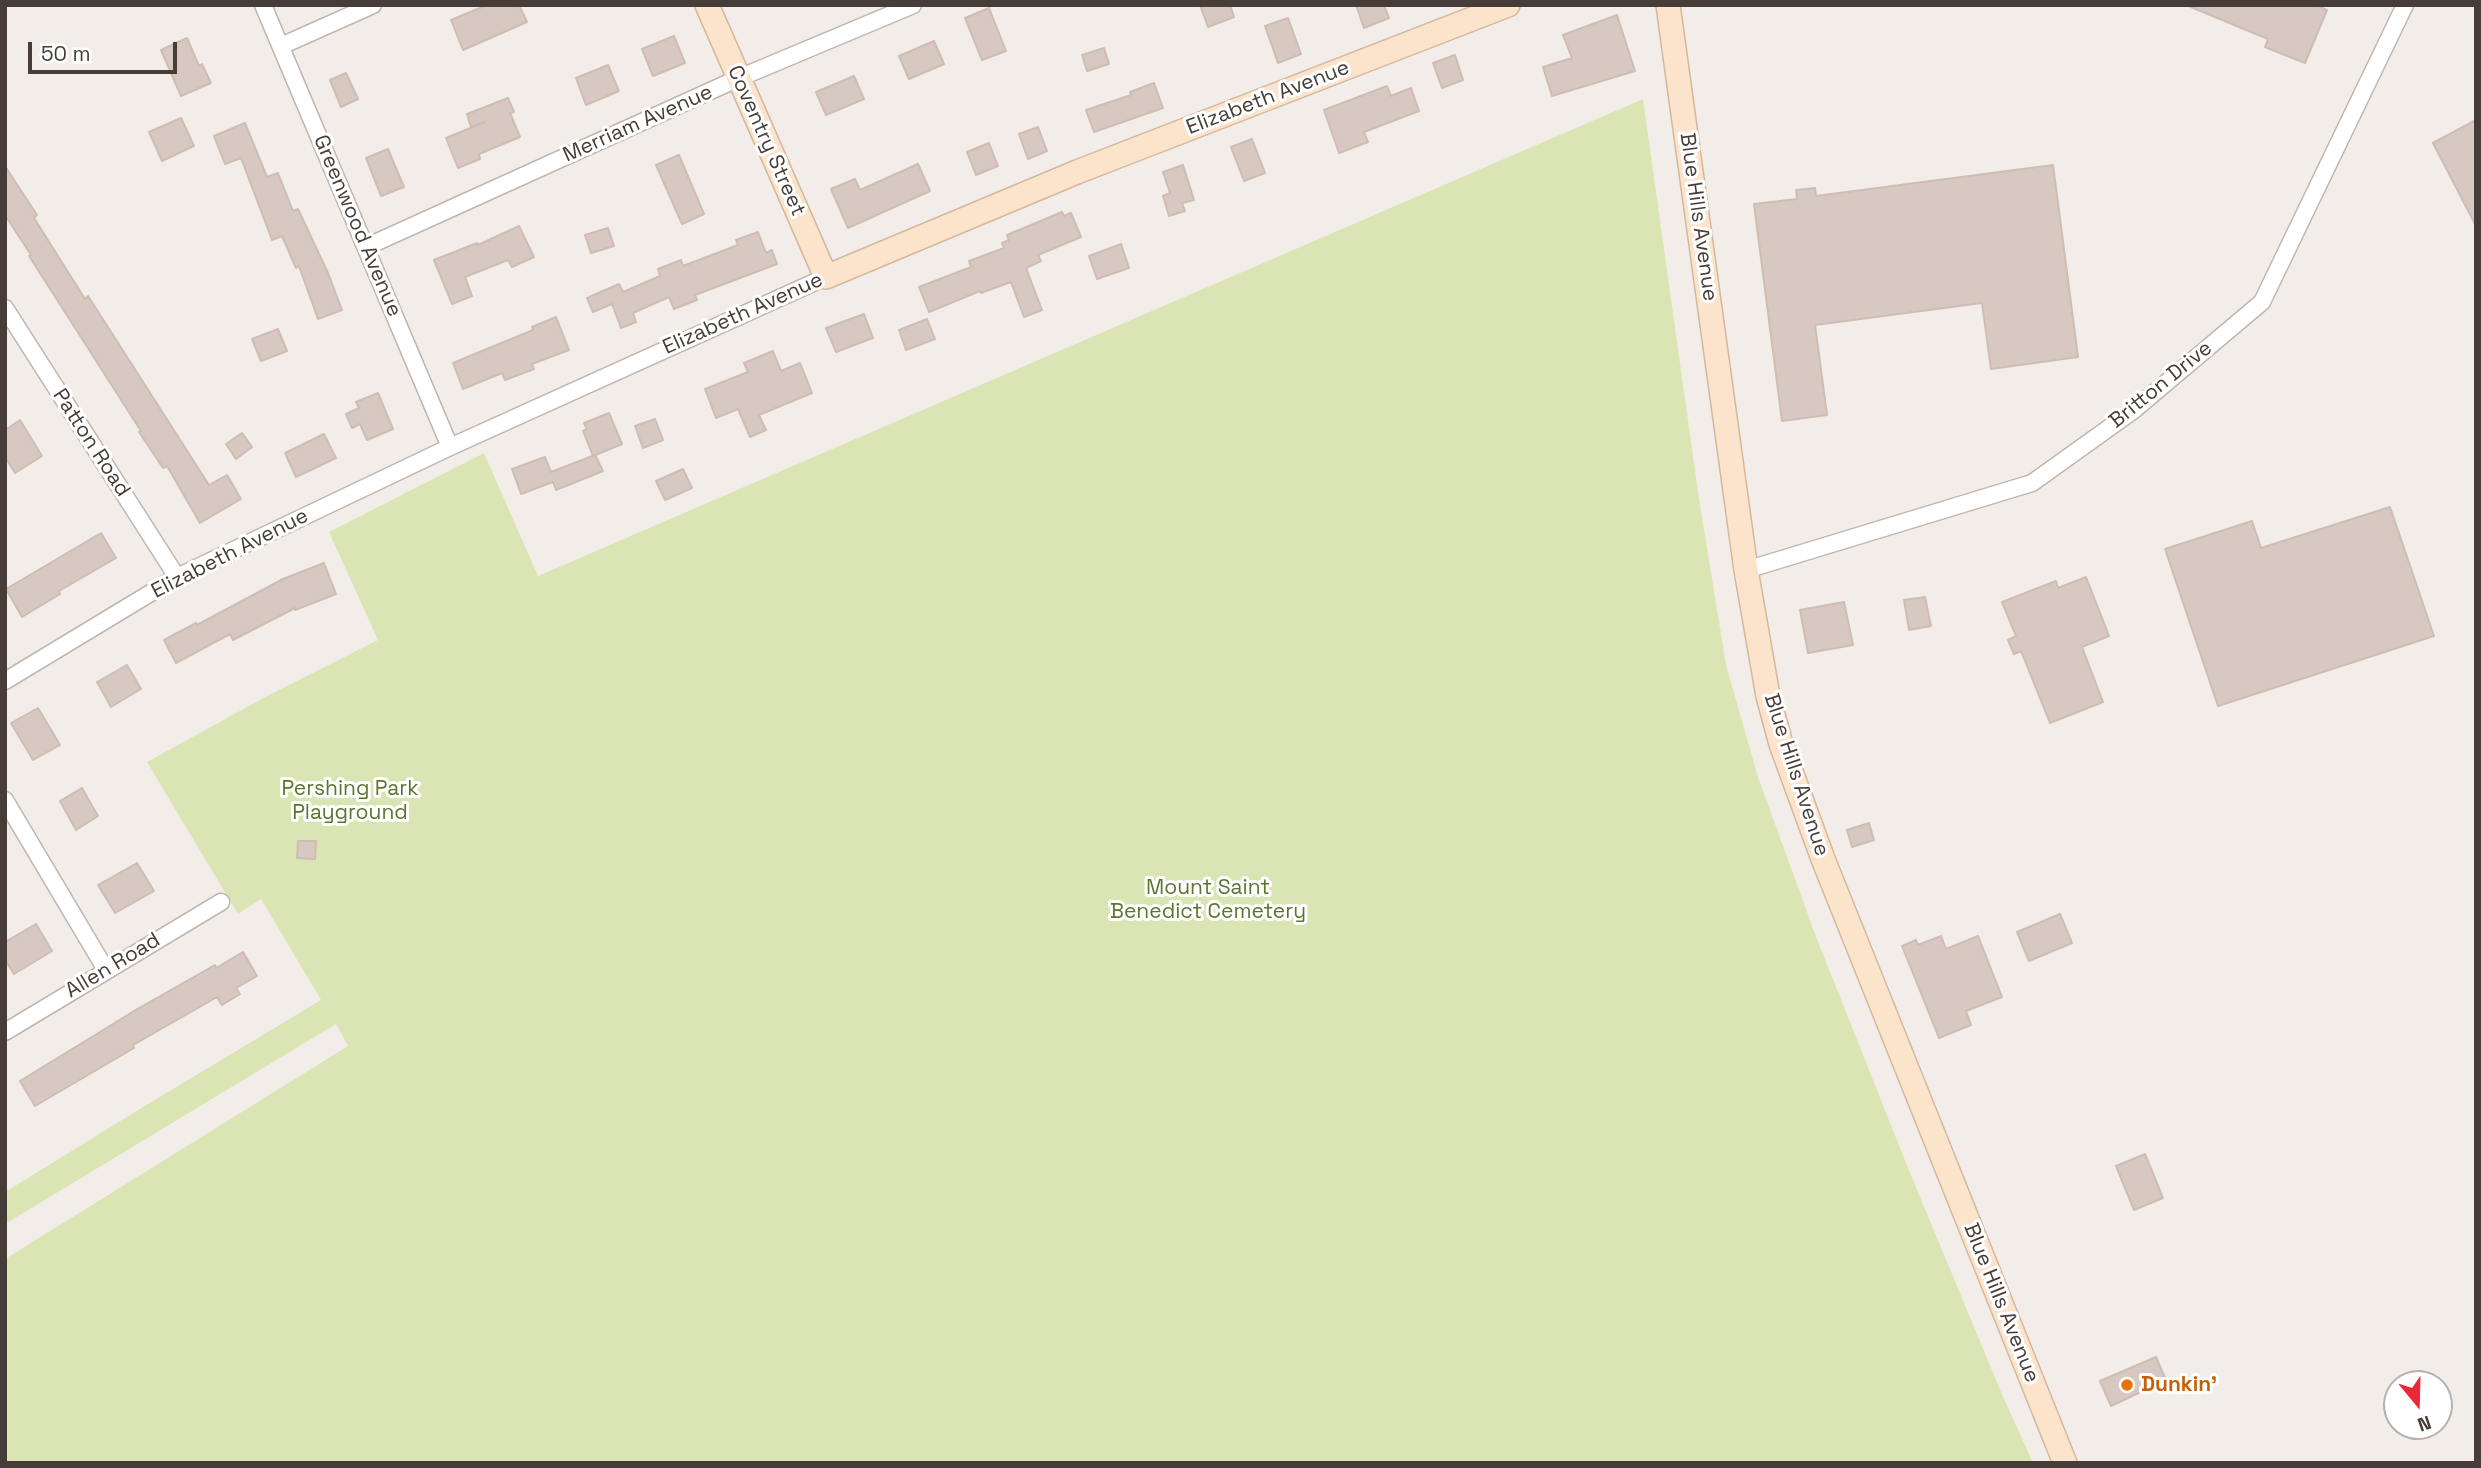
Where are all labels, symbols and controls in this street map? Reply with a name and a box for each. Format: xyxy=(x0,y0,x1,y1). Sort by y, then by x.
scale bar xyxy=(32,28,180,72)
text: 50 m xyxy=(41,40,91,67)
street label: Elizabeth Avenue xyxy=(1183,55,1353,141)
street label: Coventry Street xyxy=(722,62,810,220)
street label: Merriam Avenue xyxy=(559,80,717,168)
street label: Greenwood Avenue xyxy=(307,131,407,321)
street label: Blue Hills Avenue xyxy=(1674,131,1722,303)
street label: Elizabeth Avenue xyxy=(659,267,827,361)
street label: Britton Drive xyxy=(2105,336,2217,434)
street label: Patton Road xyxy=(47,384,135,502)
street label: Elizabeth Avenue xyxy=(147,504,313,604)
street label: Blue Hills Avenue xyxy=(1758,690,1834,860)
park label: Pershing Park Playground xyxy=(282,776,418,826)
park label: Mount Saint Benedict Cemetery xyxy=(1110,875,1306,925)
street label: Allen Road xyxy=(61,928,165,1004)
street label: Blue Hills Avenue xyxy=(1958,1220,2044,1386)
north arrow xyxy=(2383,1370,2453,1440)
place label: Dunkin' xyxy=(2141,1372,2217,1398)
marker: Dunkin' xyxy=(2119,1377,2135,1393)
text: N xyxy=(2414,1410,2434,1437)

